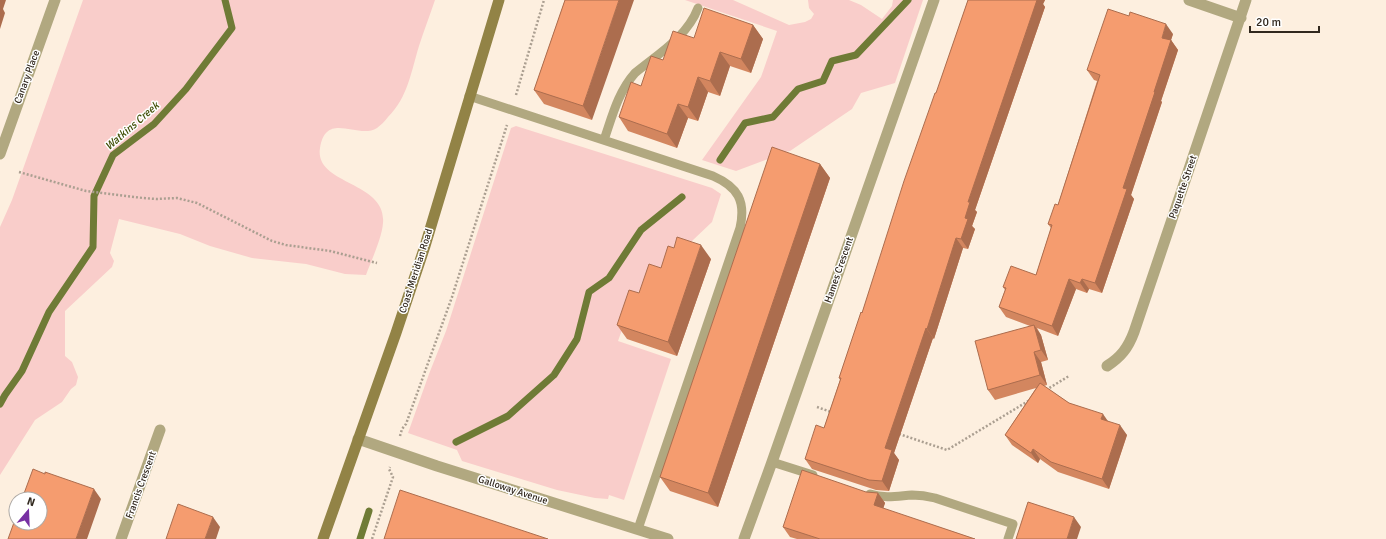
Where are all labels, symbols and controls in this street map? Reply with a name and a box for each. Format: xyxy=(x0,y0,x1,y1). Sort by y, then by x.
scale bar xyxy=(1250,8,1319,34)
text: 20 m xyxy=(1256,15,1281,30)
street label: Canary Place xyxy=(12,49,42,105)
water label: Watkins Creek xyxy=(102,98,163,153)
street label: Paquette Street xyxy=(1167,153,1200,220)
street label: Coast Meridian Road xyxy=(397,227,435,315)
street label: Hames Crescent xyxy=(822,235,856,305)
street label: Francis Crescent xyxy=(123,449,159,520)
street label: Galloway Avenue xyxy=(477,473,549,507)
north arrow xyxy=(8,491,48,531)
text: N xyxy=(25,495,37,509)

